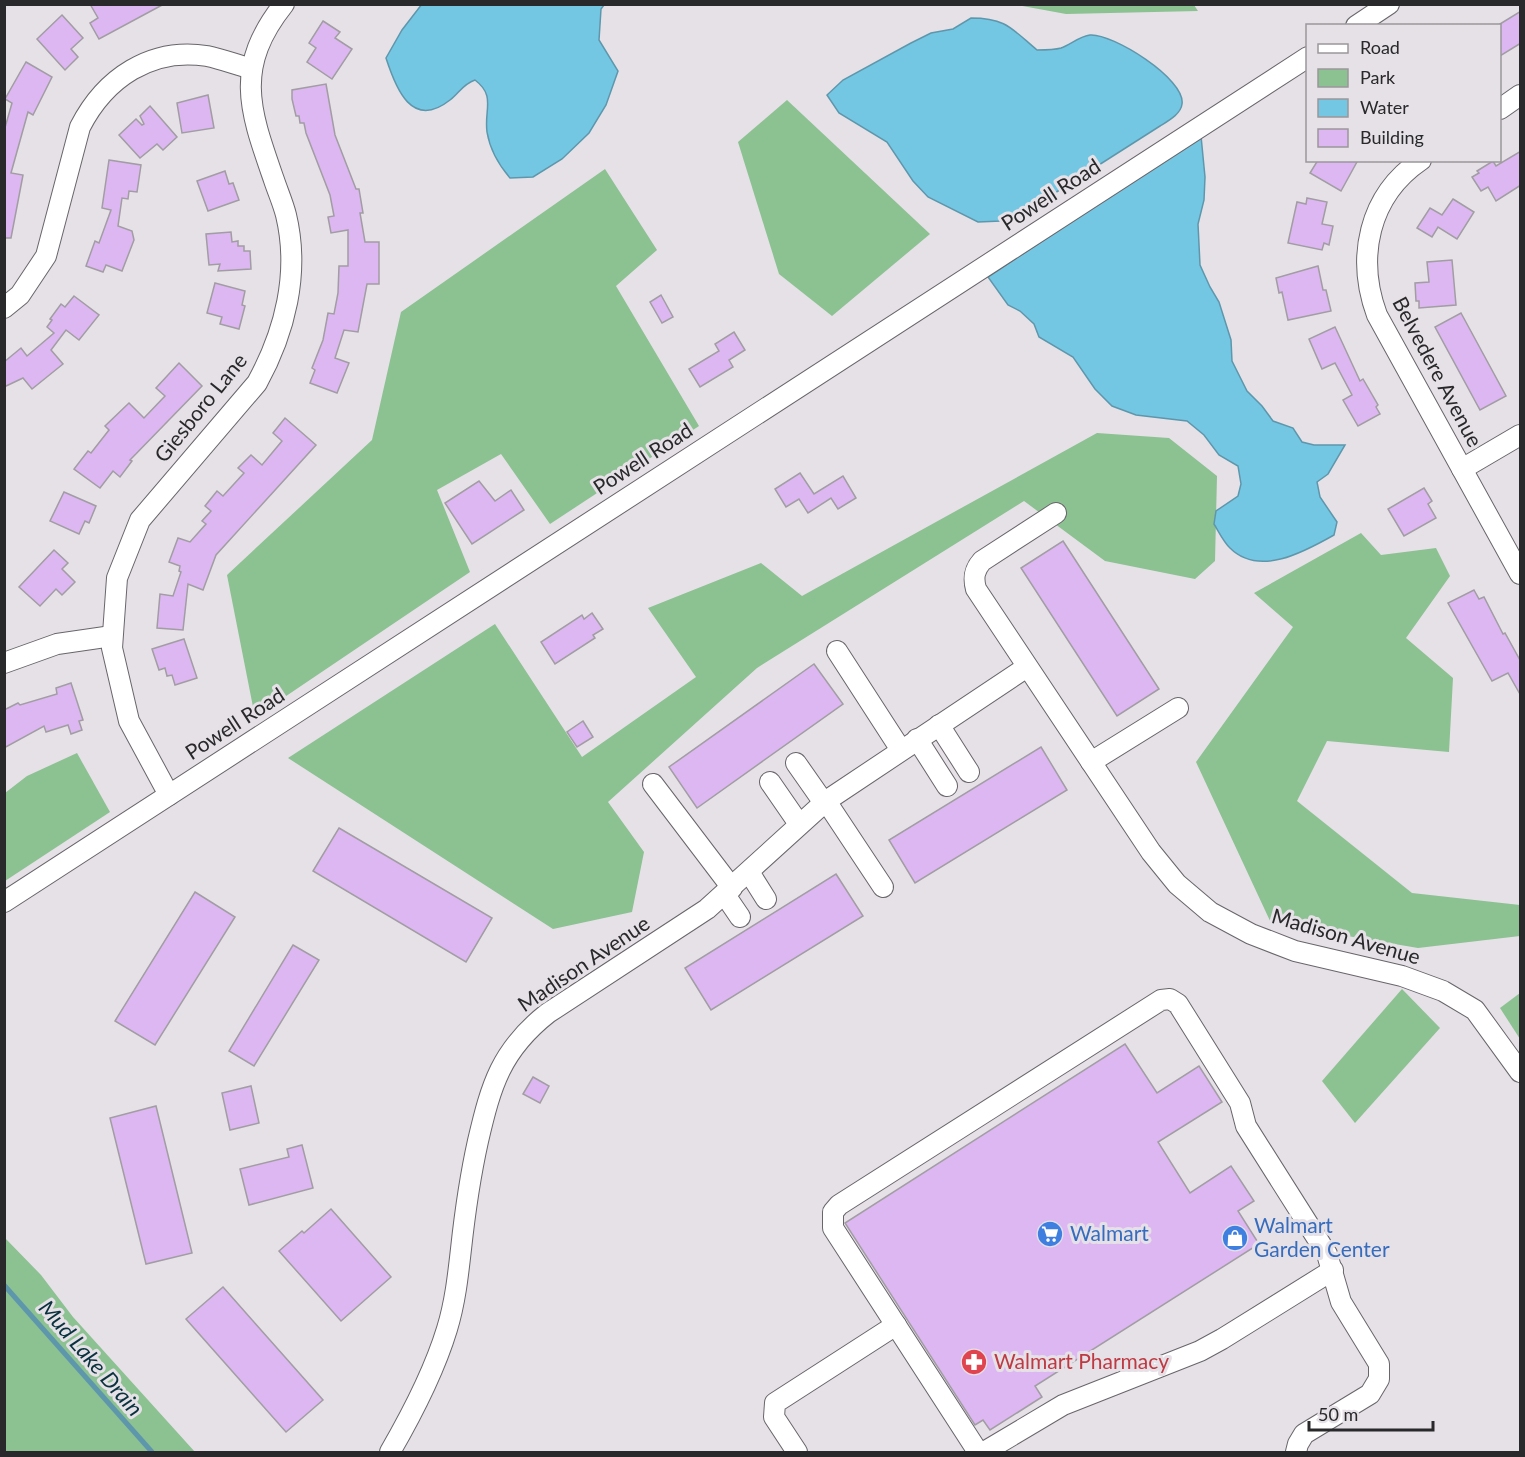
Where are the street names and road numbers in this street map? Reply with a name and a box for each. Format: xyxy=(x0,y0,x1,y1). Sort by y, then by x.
street label: Powell Road xyxy=(996,152,1104,235)
street label: Belvedere Avenue xyxy=(1388,292,1488,451)
street label: Giesboro Lane xyxy=(148,348,251,466)
street label: Powell Road xyxy=(588,416,696,499)
street label: Powell Road xyxy=(180,681,288,764)
street label: Madison Avenue xyxy=(1269,902,1424,969)
street label: Madison Avenue xyxy=(513,910,654,1016)

